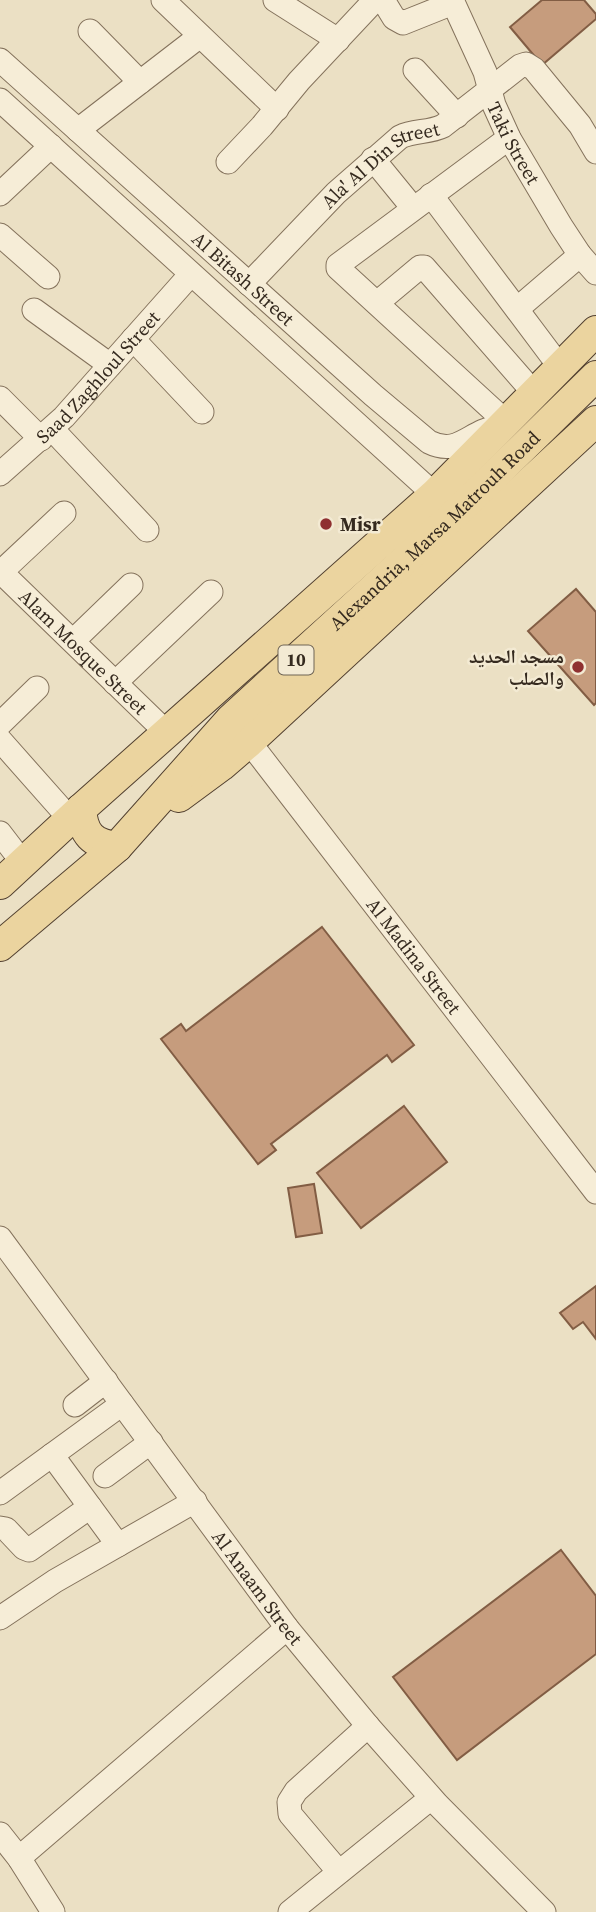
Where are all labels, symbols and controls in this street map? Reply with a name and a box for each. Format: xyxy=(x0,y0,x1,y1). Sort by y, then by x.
street label: Taki Street xyxy=(481,97,547,190)
street label: Ala' Al Din Street xyxy=(315,115,443,214)
street label: Al Bitash Street xyxy=(186,226,301,332)
street label: Saad Zaghloul Street xyxy=(30,304,166,449)
street label: Alexandria, Marsa Matrouh Road xyxy=(323,425,546,636)
place label: Misr xyxy=(340,511,381,537)
marker: Misr xyxy=(318,516,334,532)
street label: Alam Mosque Street xyxy=(13,583,154,721)
place label: مسجد الحديد والصلب xyxy=(469,643,564,691)
road number: 10 xyxy=(278,646,314,674)
marker: مسجد الحديد والصلب xyxy=(570,659,586,675)
street label: Al Madina Street xyxy=(361,892,468,1020)
street label: Al Anaam Street xyxy=(206,1525,309,1651)

